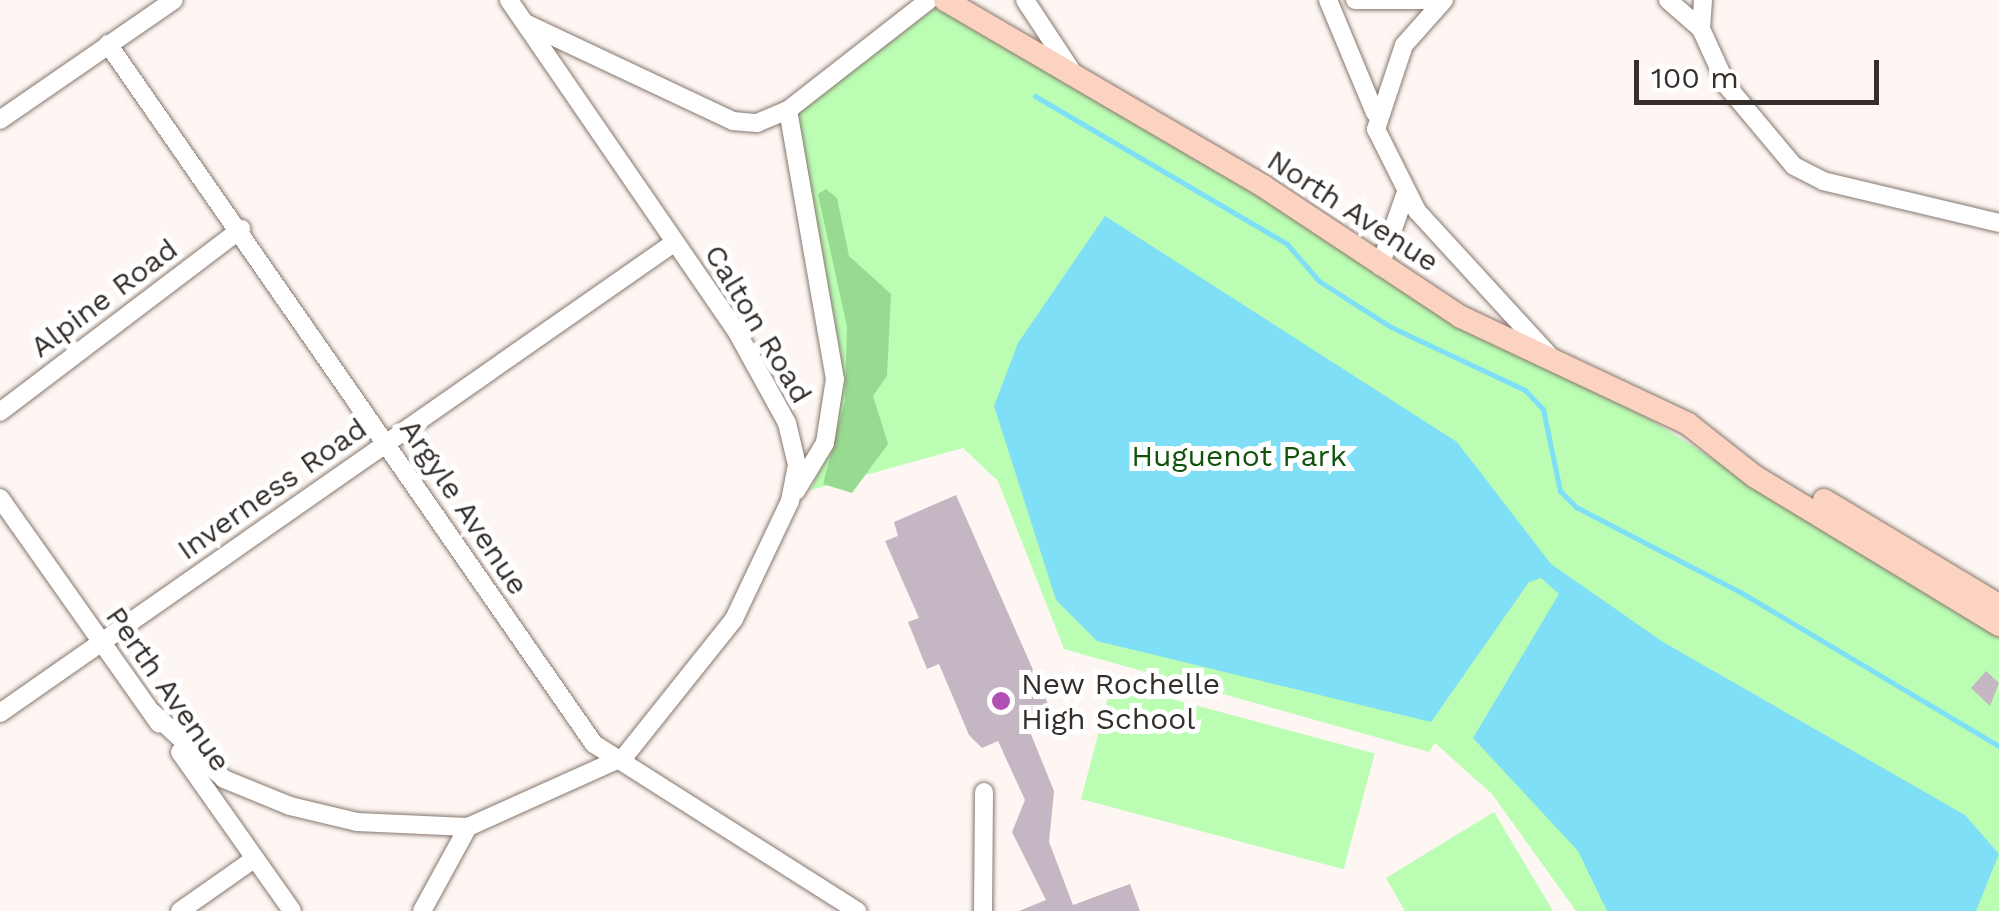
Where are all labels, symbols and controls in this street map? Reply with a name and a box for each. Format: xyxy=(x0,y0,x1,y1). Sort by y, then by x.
scale bar xyxy=(1639,40,1884,102)
text: 100 m xyxy=(1651,60,1739,95)
street label: North Avenue xyxy=(1260,142,1446,280)
street label: Alpine Road xyxy=(23,231,185,365)
street label: Calton Road xyxy=(697,238,819,410)
street label: Inverness Road xyxy=(170,410,374,568)
street label: Argyle Avenue xyxy=(392,412,536,602)
park label: Huguenot Park xyxy=(1131,438,1347,474)
street label: Perth Avenue xyxy=(98,599,238,779)
place label: New Rochelle High School xyxy=(1021,666,1221,736)
marker: New Rochelle High School xyxy=(990,690,1012,712)

